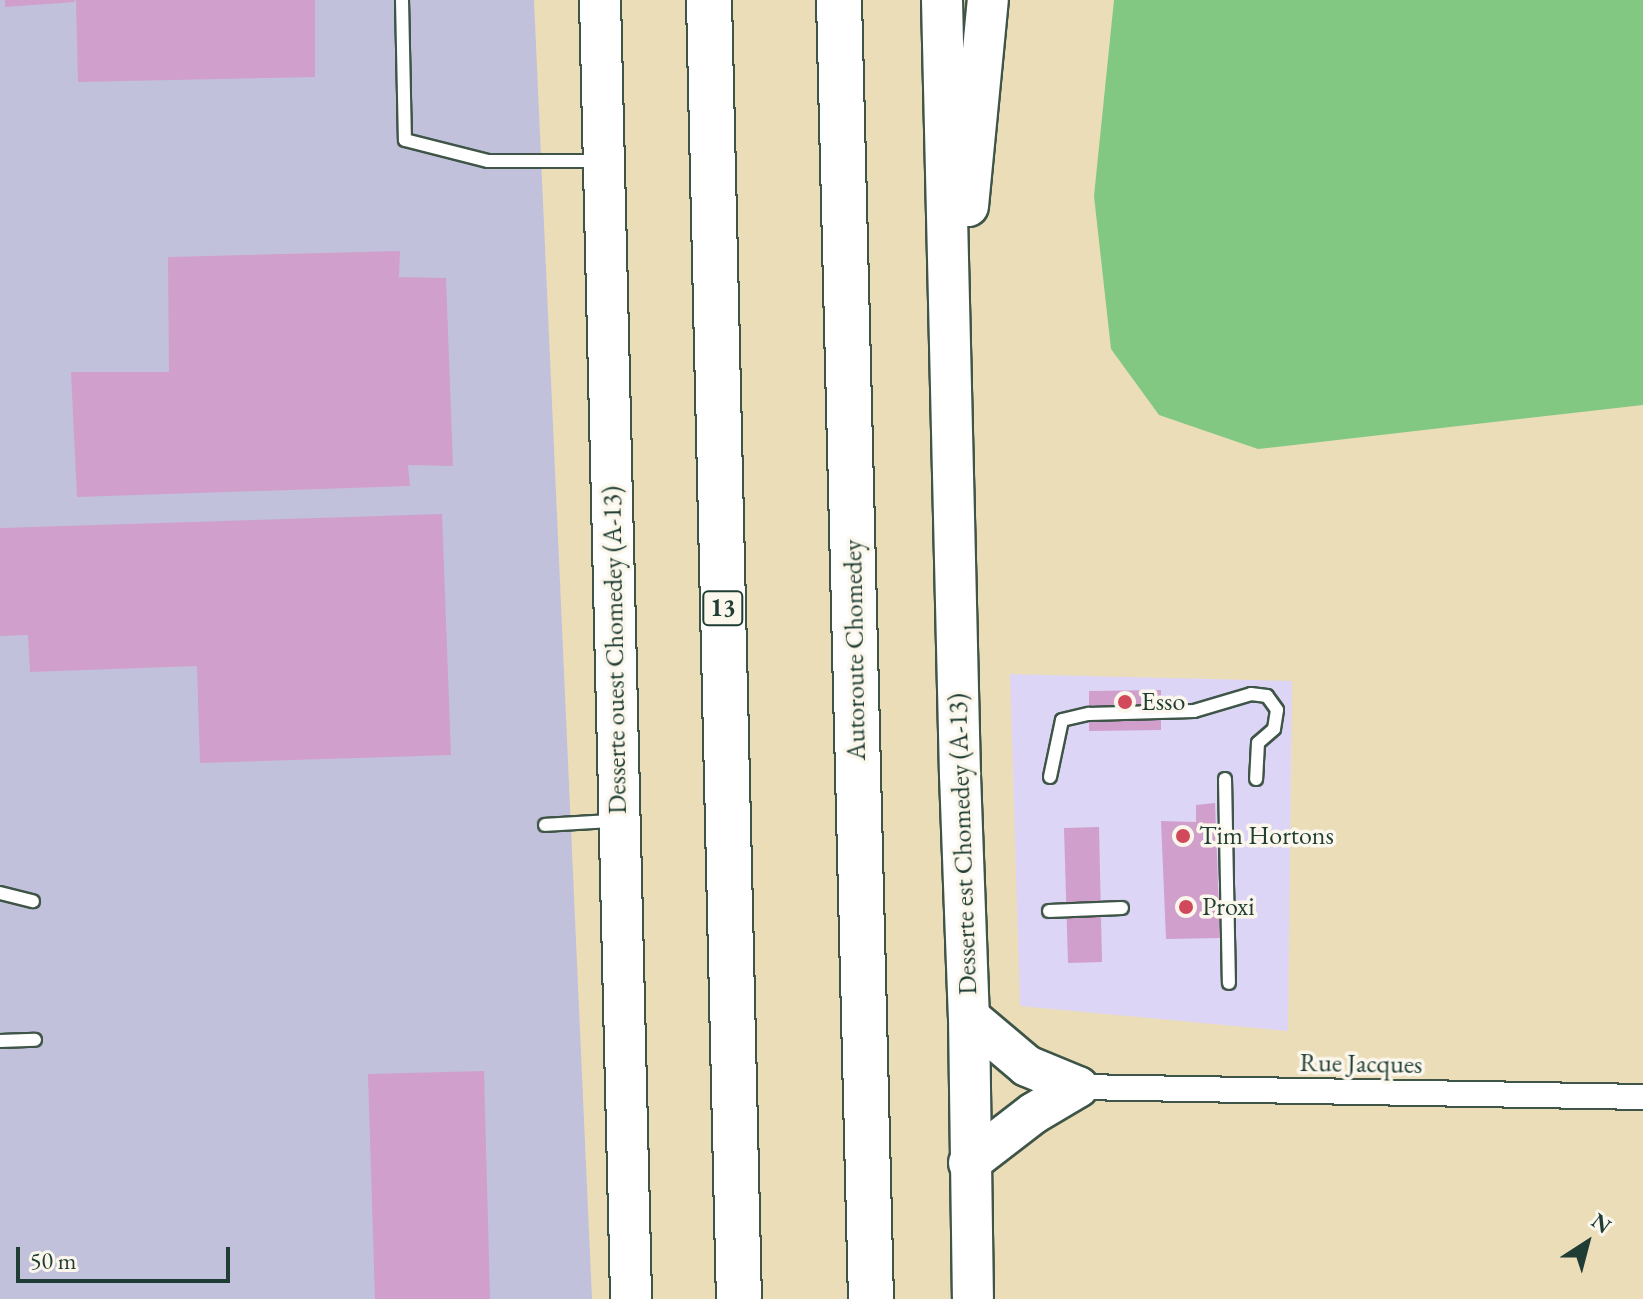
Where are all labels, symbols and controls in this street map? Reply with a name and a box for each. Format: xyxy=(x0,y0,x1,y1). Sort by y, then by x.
street label: Desserte ouest Chomedey (A-13) xyxy=(597,485,633,815)
street label: Autoroute Chomedey xyxy=(837,539,873,761)
road number: 13 xyxy=(701,588,745,628)
place label: Esso xyxy=(1141,686,1185,718)
street label: Desserte est Chomedey (A-13) xyxy=(942,693,984,995)
marker: Esso xyxy=(1116,693,1134,711)
place label: Tim Hortons xyxy=(1199,820,1334,852)
marker: Tim Hortons xyxy=(1174,827,1192,845)
place label: Proxi xyxy=(1202,891,1255,923)
marker: Proxi xyxy=(1177,898,1195,916)
street label: Rue Jacques xyxy=(1299,1047,1423,1081)
north arrow xyxy=(1547,1203,1627,1283)
text: N xyxy=(1586,1206,1617,1240)
scale bar xyxy=(20,1231,234,1281)
text: 50 m xyxy=(30,1245,77,1276)

